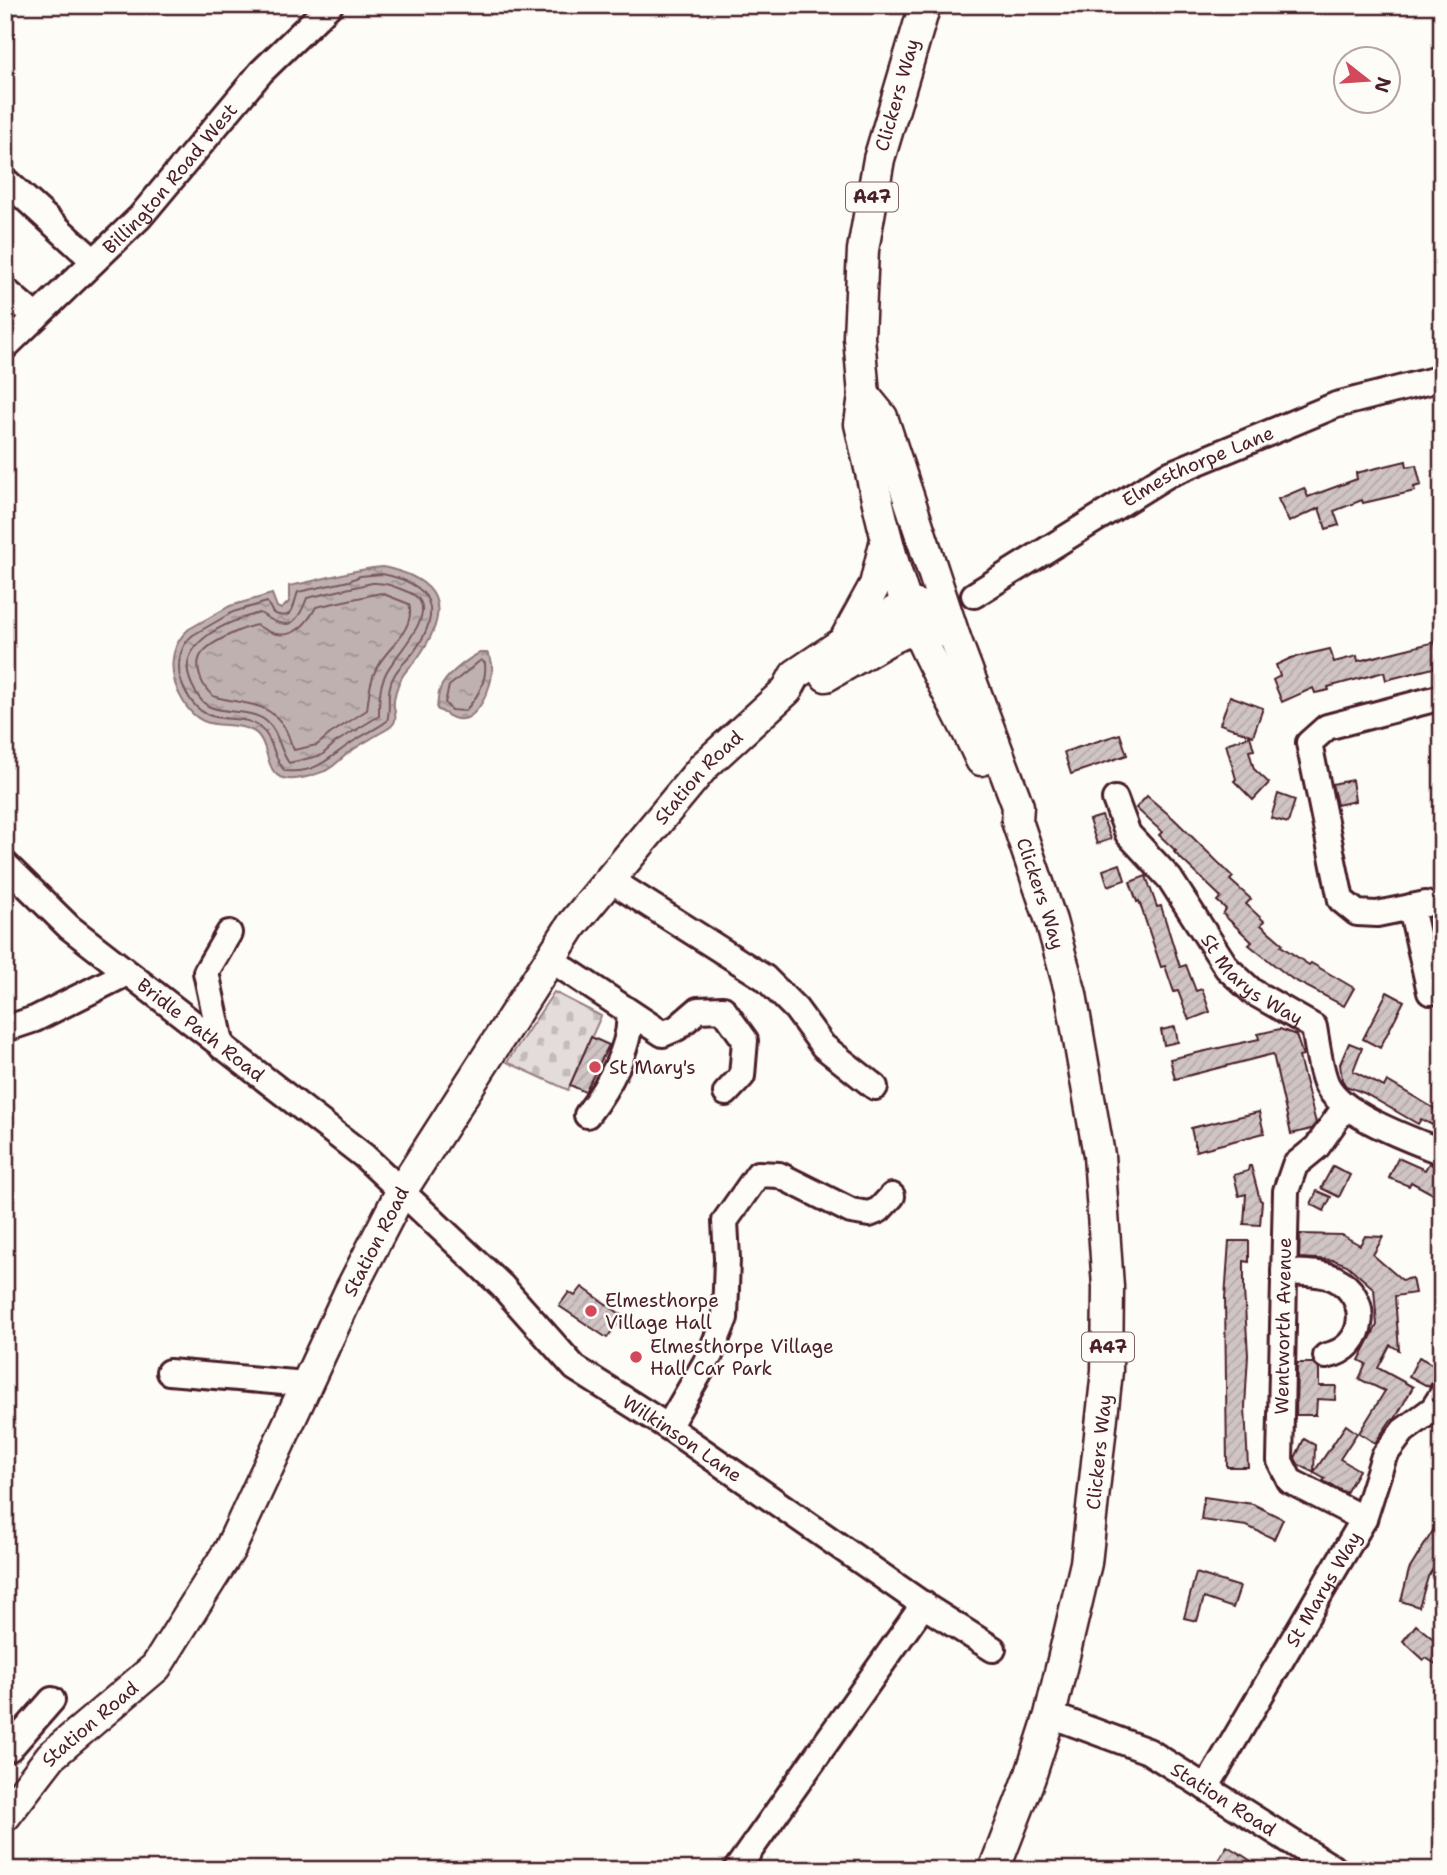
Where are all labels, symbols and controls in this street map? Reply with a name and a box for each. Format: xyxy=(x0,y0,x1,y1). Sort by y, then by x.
street label: Clickers Way xyxy=(869,36,925,154)
north arrow xyxy=(1332,46,1402,116)
text: N xyxy=(1369,74,1397,96)
street label: Billington Road West xyxy=(97,98,242,259)
road number: A47 xyxy=(846,182,898,212)
street label: Elmesthorpe Lane xyxy=(1117,420,1277,512)
street label: Station Road xyxy=(648,724,748,830)
street label: Clickers Way xyxy=(1011,834,1071,952)
street label: St Marys Way xyxy=(1196,929,1308,1031)
street label: Bridle Path Road xyxy=(132,972,270,1087)
place label: St Mary's xyxy=(609,1055,696,1080)
marker: St Mary's xyxy=(587,1059,603,1075)
street label: Station Road xyxy=(337,1182,414,1300)
street label: Wentworth Avenue xyxy=(1269,1237,1297,1415)
place label: Elmesthorpe Village Hall xyxy=(605,1288,719,1335)
marker: Elmesthorpe Village Hall xyxy=(583,1303,599,1319)
road number: A47 xyxy=(1082,1332,1134,1362)
place label: Elmesthorpe Village Hall Car Park xyxy=(650,1334,834,1381)
marker: Elmesthorpe Village Hall Car Park xyxy=(628,1349,644,1365)
street label: Wilkinson Lane xyxy=(618,1389,747,1487)
street label: Clickers Way xyxy=(1080,1393,1118,1511)
street label: St Marys Way xyxy=(1279,1526,1367,1651)
street label: Station Road xyxy=(35,1675,143,1771)
street label: Station Road xyxy=(1166,1756,1281,1842)

